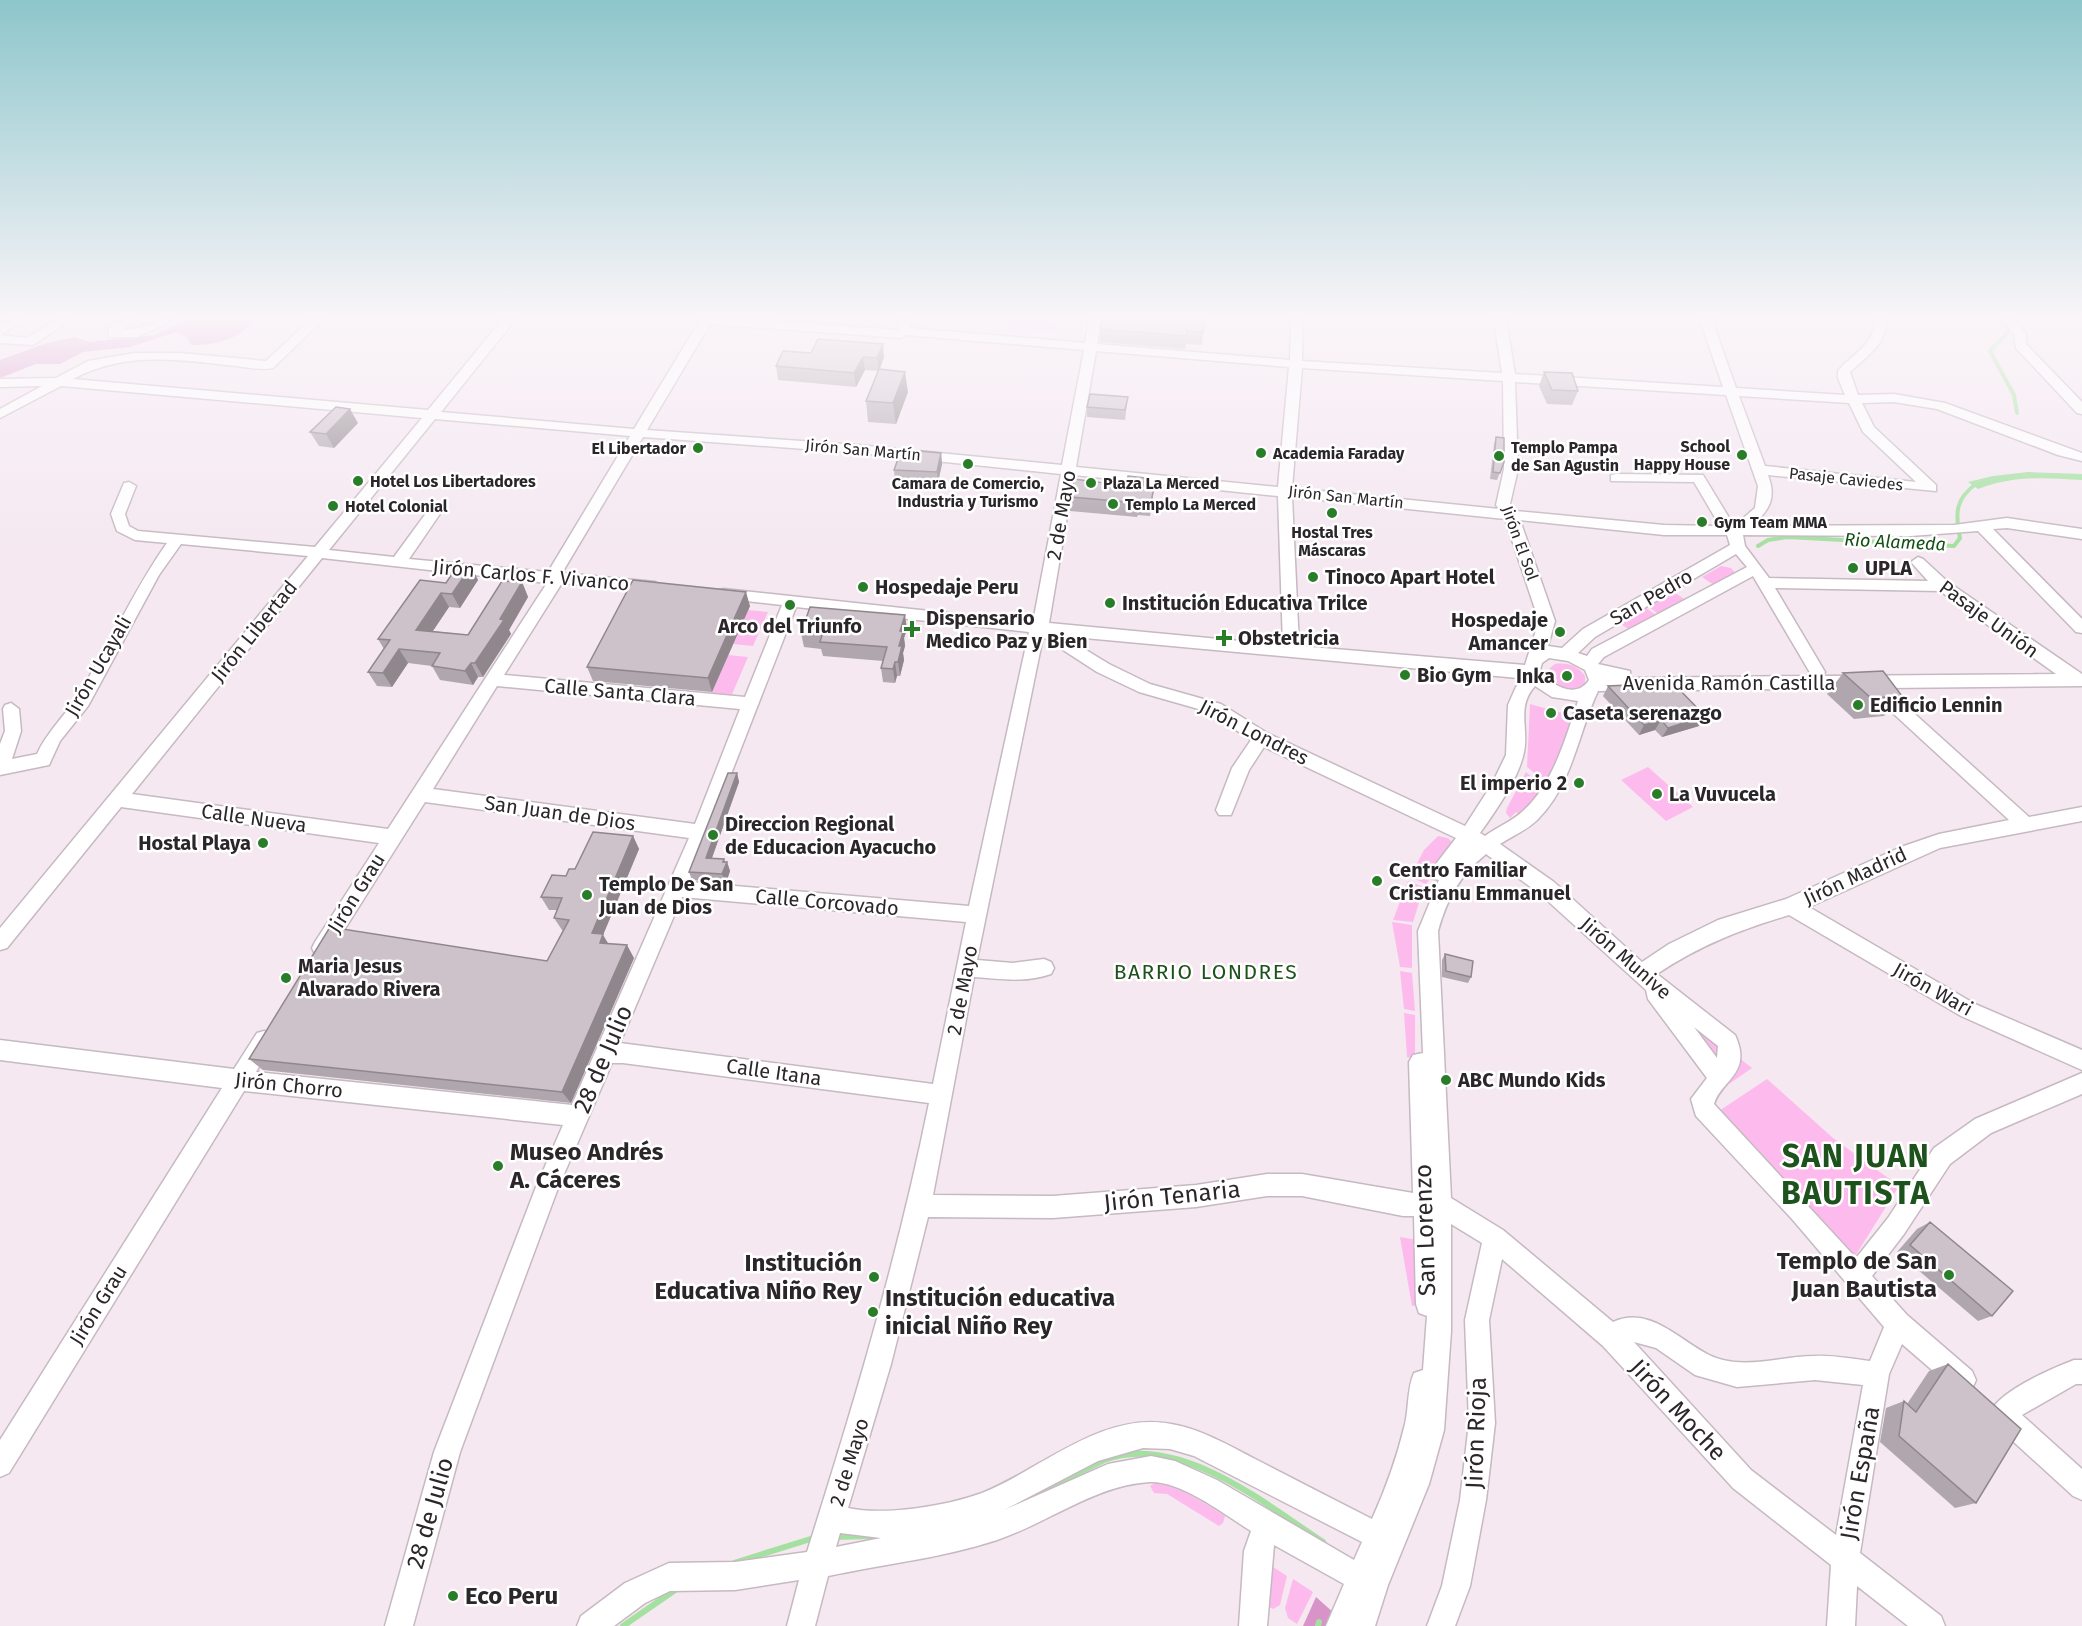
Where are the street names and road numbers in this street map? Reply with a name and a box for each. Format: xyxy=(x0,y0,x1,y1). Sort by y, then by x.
street label: Jirón San Martín xyxy=(804,435,922,465)
street label: Pasaje Caviedes xyxy=(1788,464,1904,494)
street label: 2 de Mayo xyxy=(1041,468,1081,562)
street label: Jirón San Martín xyxy=(1287,481,1405,513)
street label: Jirón El Sol xyxy=(1498,503,1542,583)
street label: Jirón Carlos F. Vivanco xyxy=(432,554,630,596)
street label: San Pedro xyxy=(1605,564,1697,630)
street label: Jirón Libertad xyxy=(206,575,302,687)
street label: Pasaje Unión xyxy=(1935,575,2043,663)
street label: Jirón Ucayali xyxy=(59,611,137,721)
street label: Avenida Ramón Castilla xyxy=(1623,671,1835,695)
street label: Calle Santa Clara xyxy=(543,673,697,711)
street label: Jirón Londres xyxy=(1195,694,1313,770)
street label: San Juan de Dios xyxy=(483,791,637,835)
street label: Calle Nueva xyxy=(200,799,308,837)
street label: Jirón Madrid xyxy=(1800,842,1910,910)
street label: Jirón Grau xyxy=(322,849,390,937)
street label: Calle Corcovado xyxy=(754,884,900,920)
street label: Jirón Munive xyxy=(1576,912,1676,1004)
street label: 2 de Mayo xyxy=(942,943,982,1037)
street label: Jirón Wari xyxy=(1889,957,1977,1021)
street label: 28 de Julio xyxy=(568,1001,638,1117)
street label: Calle Itana xyxy=(725,1053,823,1091)
street label: Jirón Chorro xyxy=(234,1067,344,1103)
street label: San Lorenzo xyxy=(1409,1164,1441,1296)
street label: Jirón Tenaria xyxy=(1102,1175,1242,1217)
street label: Jirón Grau xyxy=(64,1261,132,1349)
street label: Jirón Moche xyxy=(1624,1354,1732,1466)
street label: Jirón Rioja xyxy=(1460,1376,1492,1490)
street label: Jirón España xyxy=(1834,1404,1886,1542)
street label: 2 de Mayo xyxy=(824,1415,874,1509)
street label: 28 de Julio xyxy=(401,1454,459,1572)

